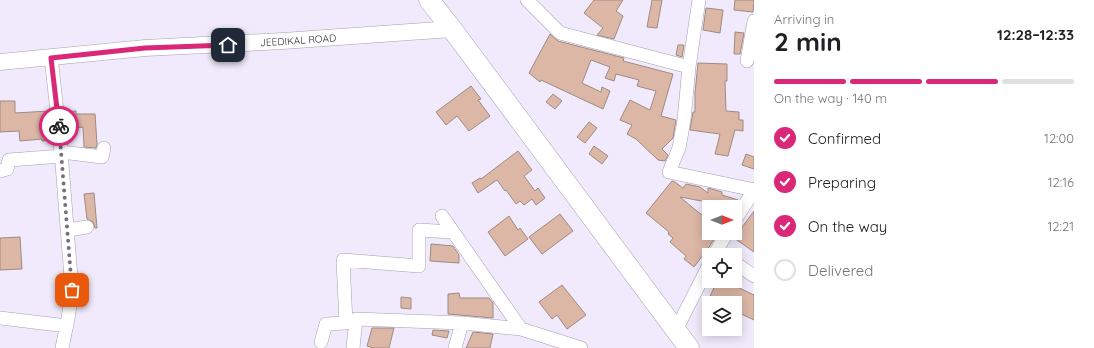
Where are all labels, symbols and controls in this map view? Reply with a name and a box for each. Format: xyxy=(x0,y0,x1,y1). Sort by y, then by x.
text: Arriving in xyxy=(774,11,834,27)
text: 2 min xyxy=(774,25,842,58)
text: 12:28–12:33 xyxy=(997,25,1074,44)
pin xyxy=(211,28,245,62)
street label: JEEDIKAL ROAD xyxy=(260,31,337,49)
icon: home xyxy=(217,34,239,56)
text: On the way · 140 m xyxy=(774,90,887,106)
courier xyxy=(39,106,79,146)
icon: bike xyxy=(48,115,70,137)
icon: check xyxy=(774,127,796,149)
text: Confirmed xyxy=(808,129,881,148)
text: 12:00 xyxy=(1044,130,1074,146)
icon: check xyxy=(774,171,796,193)
text: Preparing xyxy=(808,173,876,192)
text: 12:16 xyxy=(1048,174,1074,190)
north arrow xyxy=(702,200,742,240)
map controls xyxy=(702,200,742,336)
icon: check xyxy=(774,215,796,237)
text: On the way xyxy=(808,217,887,236)
text: 12:21 xyxy=(1048,218,1074,234)
button: locate xyxy=(702,248,742,288)
text: Delivered xyxy=(808,261,873,280)
pin xyxy=(55,273,89,307)
icon: bag xyxy=(61,279,83,301)
button: layers xyxy=(702,296,742,336)

